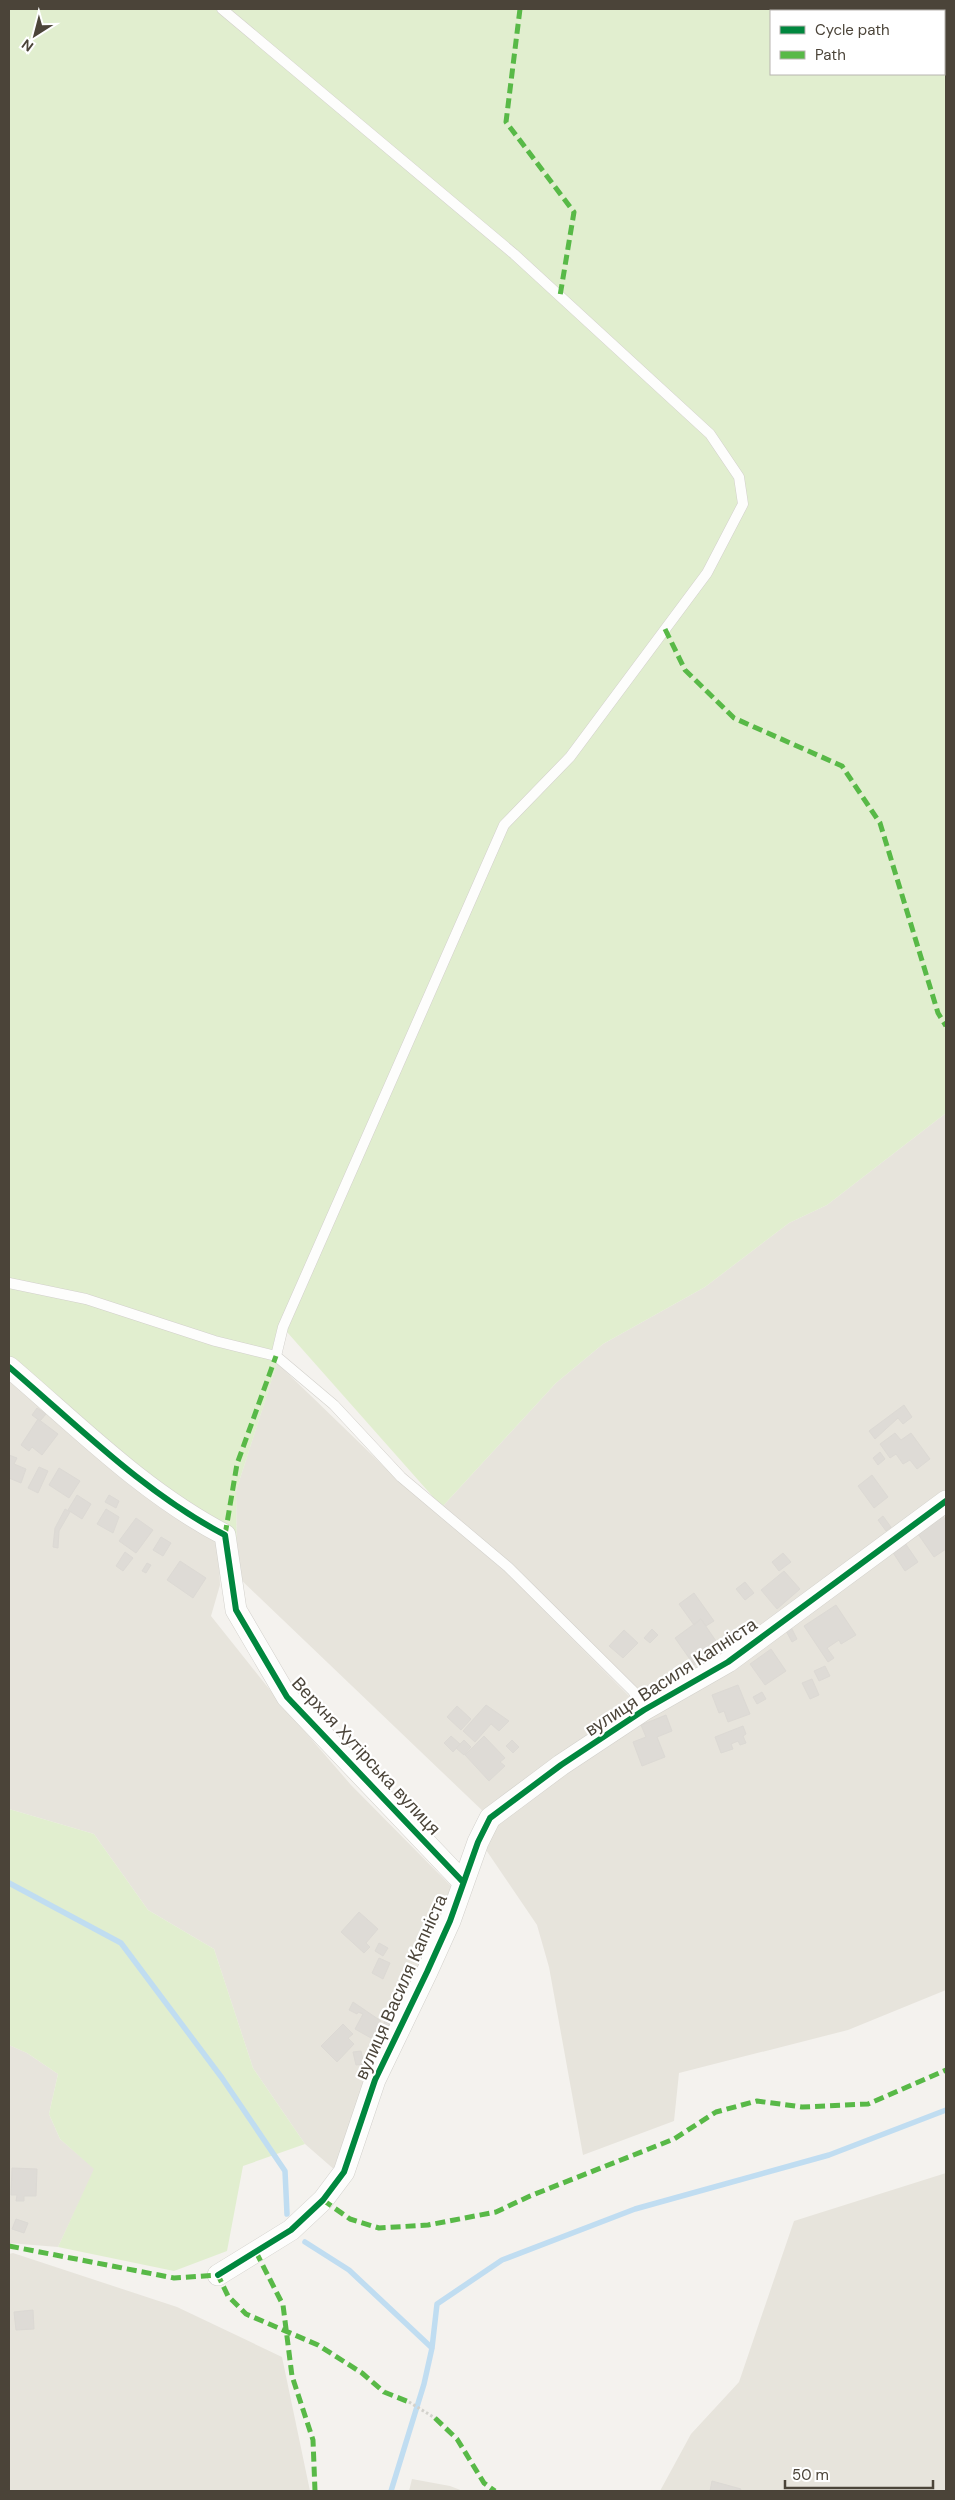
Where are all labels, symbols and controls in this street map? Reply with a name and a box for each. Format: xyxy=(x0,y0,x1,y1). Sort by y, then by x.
north arrow xyxy=(10,10,60,60)
legend xyxy=(770,10,945,75)
text: Cycle path xyxy=(815,20,890,40)
text: N xyxy=(18,35,37,56)
text: Path xyxy=(815,45,846,65)
street label: вулиця Василя Капніста xyxy=(580,1612,762,1742)
street label: Верхня Хутірська вулиця xyxy=(286,1672,446,1840)
street label: вулиця Василя Капніста xyxy=(349,1890,453,2083)
scale bar xyxy=(785,2458,932,2490)
text: 50 m xyxy=(792,2465,829,2485)

